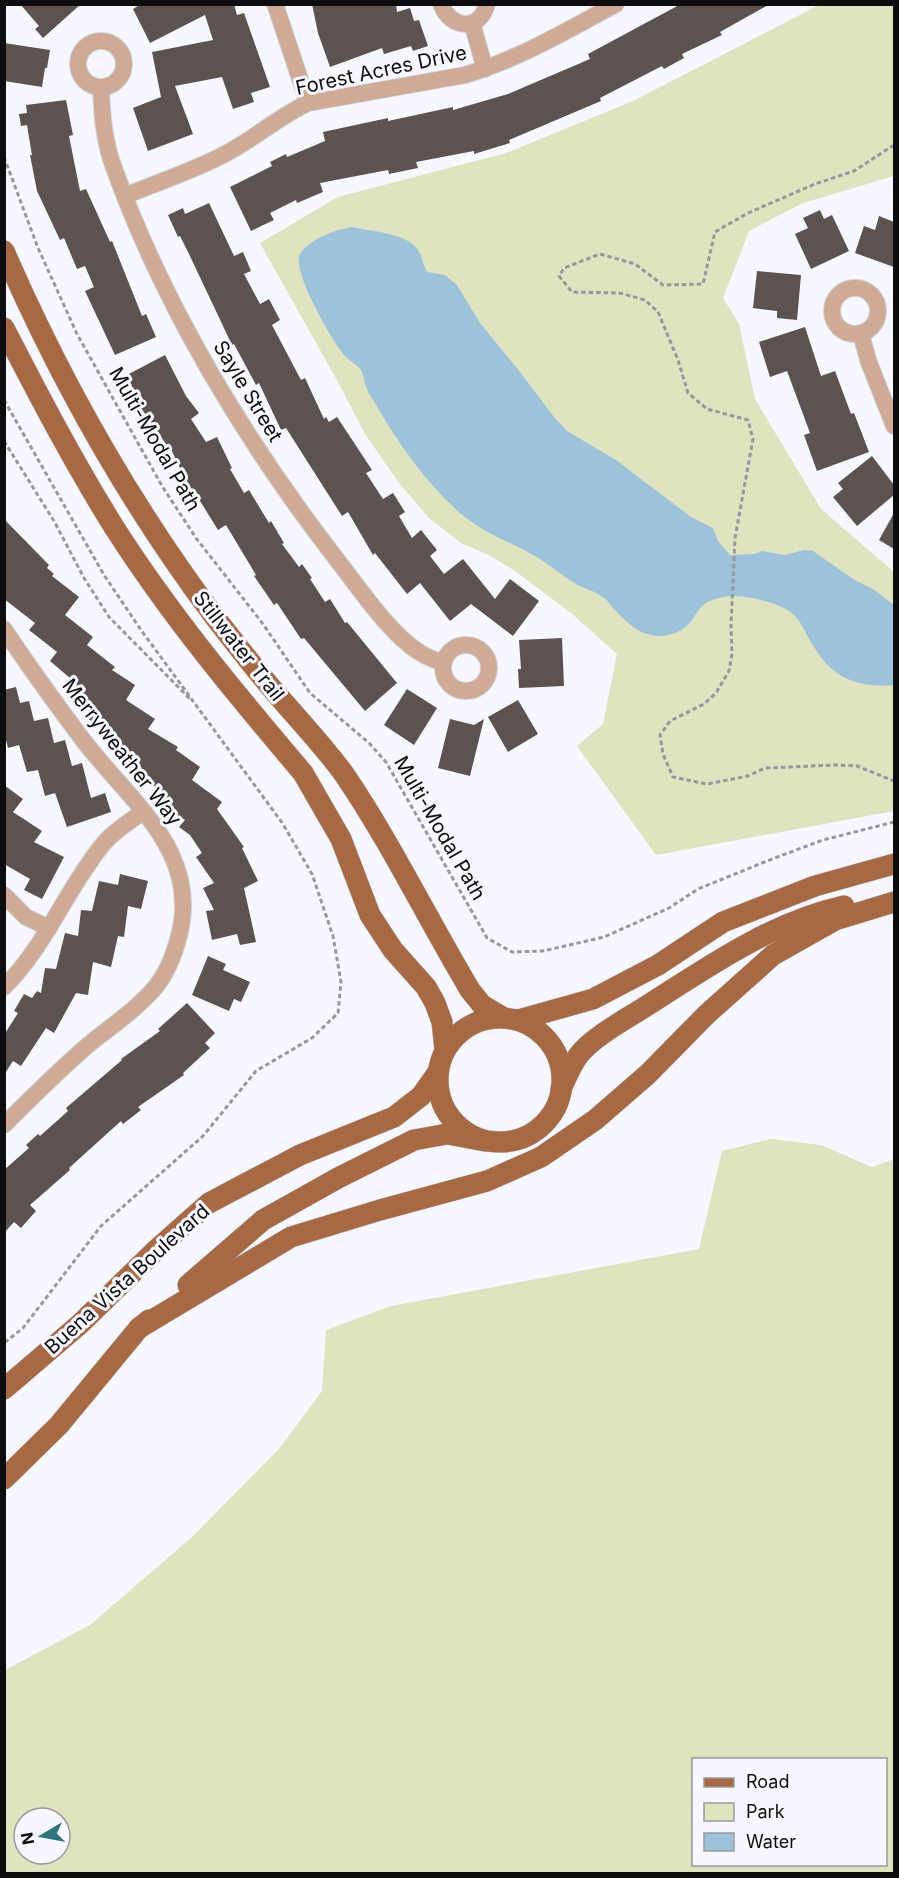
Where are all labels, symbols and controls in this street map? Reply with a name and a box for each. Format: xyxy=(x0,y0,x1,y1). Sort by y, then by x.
street label: Forest Acres Drive xyxy=(293,40,469,100)
street label: Sayle Street xyxy=(208,336,288,446)
street label: Multi-Modal Path xyxy=(104,363,206,515)
street label: Stillwater Trail xyxy=(189,586,289,706)
street label: Merryweather Way xyxy=(57,674,187,830)
street label: Multi-Modal Path xyxy=(389,752,491,904)
street label: Buena Vista Boulevard xyxy=(40,1199,214,1359)
legend xyxy=(692,1758,887,1866)
text: Road xyxy=(746,1771,789,1792)
text: Park xyxy=(746,1801,785,1822)
north arrow xyxy=(12,1806,72,1866)
text: N xyxy=(16,1831,38,1846)
text: Water xyxy=(746,1831,796,1852)

